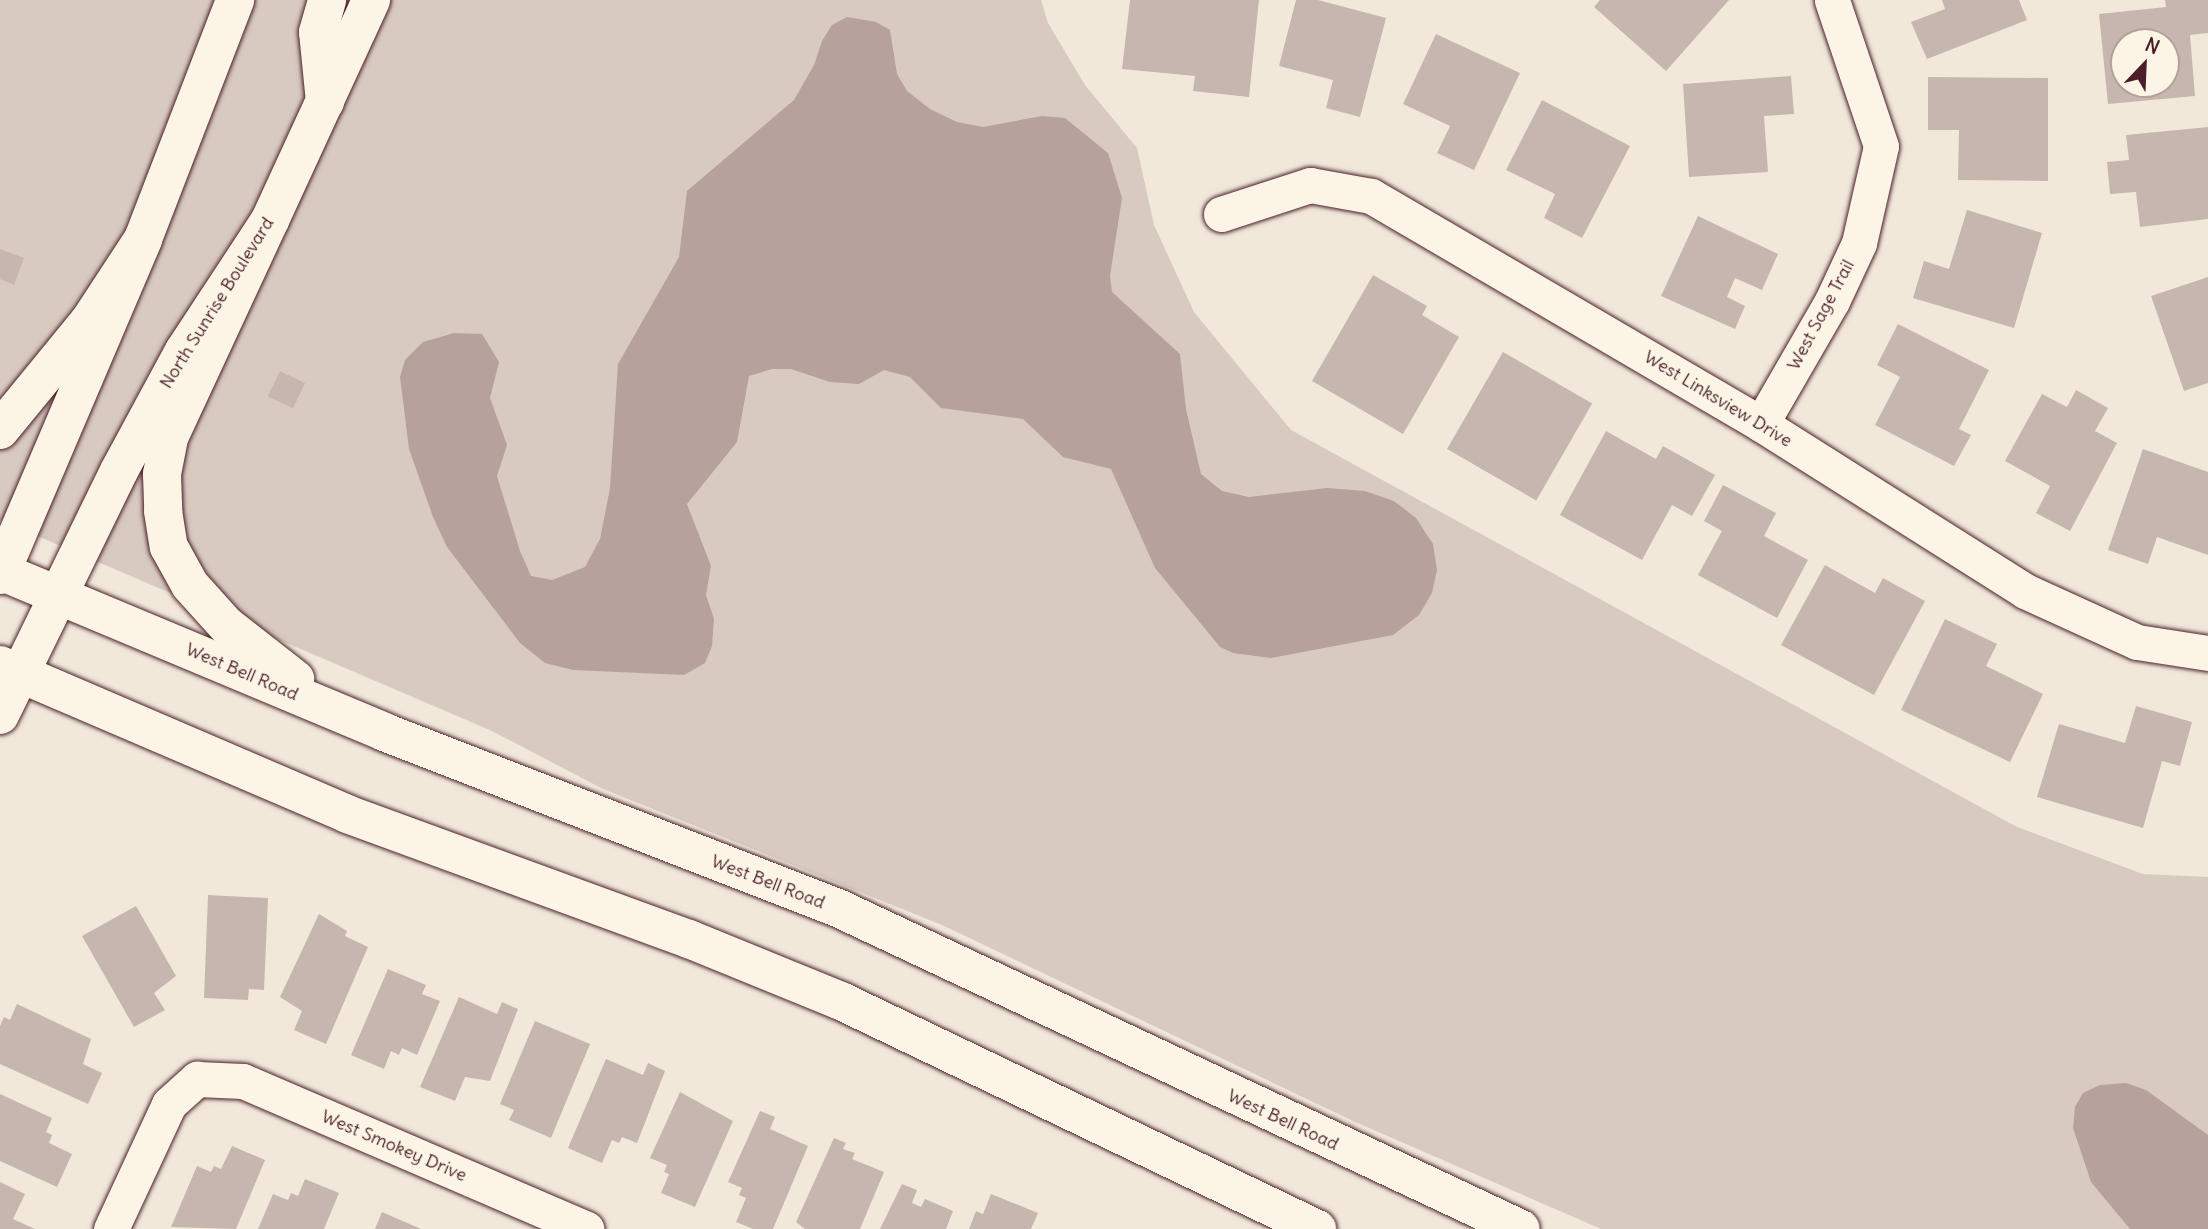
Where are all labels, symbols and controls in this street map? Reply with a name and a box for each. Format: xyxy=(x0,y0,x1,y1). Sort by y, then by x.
north arrow xyxy=(2110,28,2180,98)
text: N xyxy=(2142,32,2163,59)
street label: North Sunrise Boulevard xyxy=(155,213,279,393)
street label: West Sage Trail xyxy=(1783,256,1859,374)
street label: West Linksview Drive xyxy=(1640,346,1796,452)
street label: West Bell Road xyxy=(183,639,301,705)
street label: West Bell Road xyxy=(708,850,828,914)
street label: West Bell Road xyxy=(1224,1085,1342,1155)
street label: West Smokey Drive xyxy=(318,1106,470,1186)

